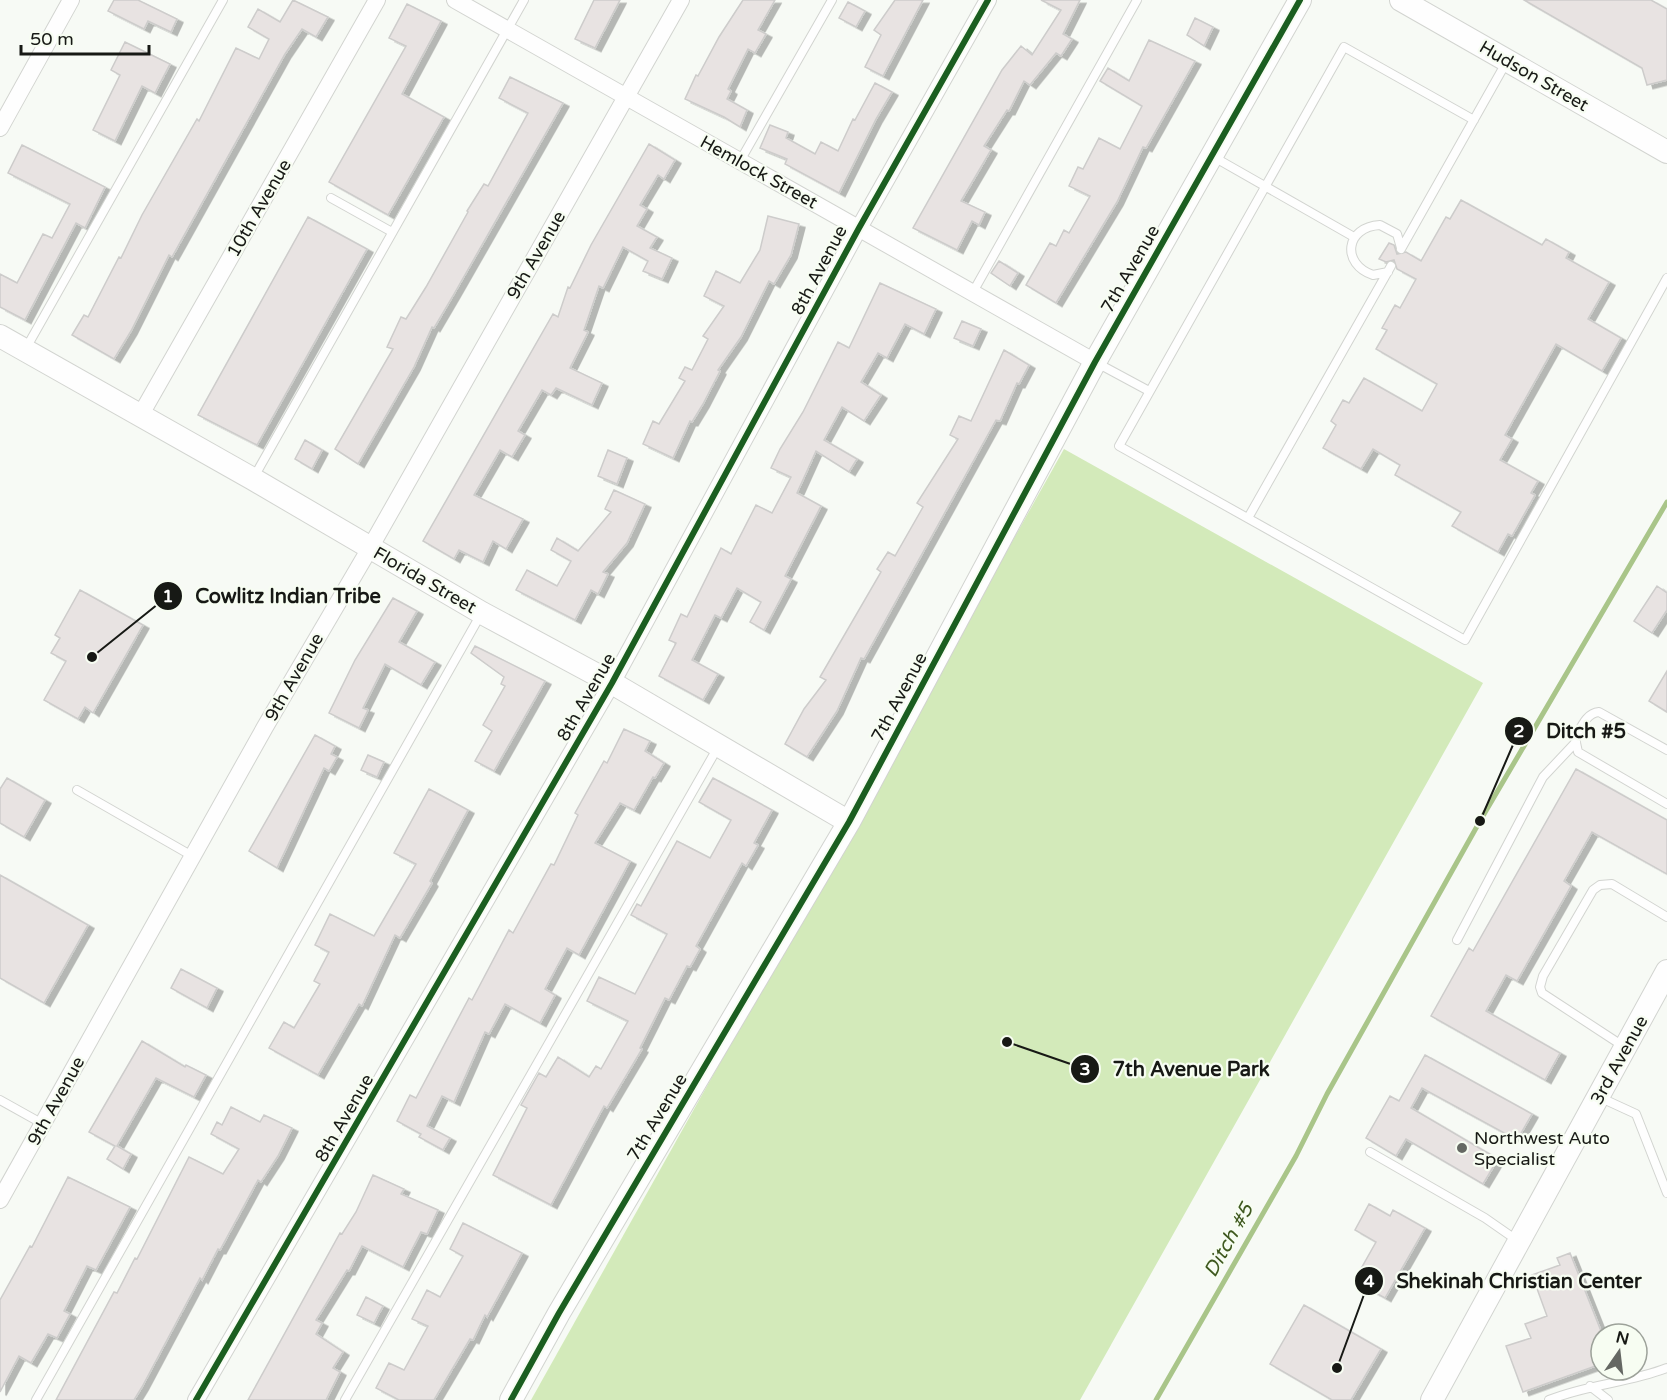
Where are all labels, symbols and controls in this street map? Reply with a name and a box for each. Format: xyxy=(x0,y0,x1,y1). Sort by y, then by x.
scale bar xyxy=(21,18,148,56)
text: 50 m xyxy=(30,28,74,50)
street label: Hudson Street xyxy=(1476,36,1593,116)
street label: Hemlock Street xyxy=(696,131,822,213)
street label: 10th Avenue xyxy=(222,155,296,261)
street label: 9th Avenue xyxy=(502,207,570,303)
street label: 8th Avenue xyxy=(786,221,852,319)
street label: 7th Avenue xyxy=(1096,221,1164,317)
street label: Florida Street xyxy=(370,542,480,618)
callout: Cowlitz Indian Tribe xyxy=(153,577,393,615)
text: 1 xyxy=(162,585,174,607)
text: Cowlitz Indian Tribe xyxy=(195,585,381,609)
street label: 9th Avenue xyxy=(260,629,328,725)
street label: 7th Avenue xyxy=(866,648,932,746)
street label: 8th Avenue xyxy=(552,649,620,745)
callout: Ditch #5 xyxy=(1504,712,1638,750)
text: 2 xyxy=(1513,720,1525,742)
text: Ditch #5 xyxy=(1546,720,1626,744)
street label: 3rd Avenue xyxy=(1586,1012,1652,1108)
callout: 7th Avenue Park xyxy=(1070,1050,1281,1088)
street label: 9th Avenue xyxy=(23,1053,89,1149)
text: 3 xyxy=(1079,1058,1091,1080)
text: 7th Avenue Park xyxy=(1112,1058,1270,1082)
street label: 7th Avenue xyxy=(622,1069,692,1165)
street label: 8th Avenue xyxy=(310,1070,378,1166)
place label: Northwest Auto Specialist xyxy=(1474,1127,1610,1170)
marker: Northwest Auto Specialist xyxy=(1455,1141,1469,1155)
water label: Ditch #5 xyxy=(1199,1197,1260,1281)
callout: Shekinah Christian Center xyxy=(1354,1262,1653,1300)
text: 4 xyxy=(1363,1270,1375,1292)
text: Shekinah Christian Center xyxy=(1396,1270,1642,1294)
north arrow xyxy=(1589,1322,1649,1382)
text: N xyxy=(1614,1327,1631,1350)

